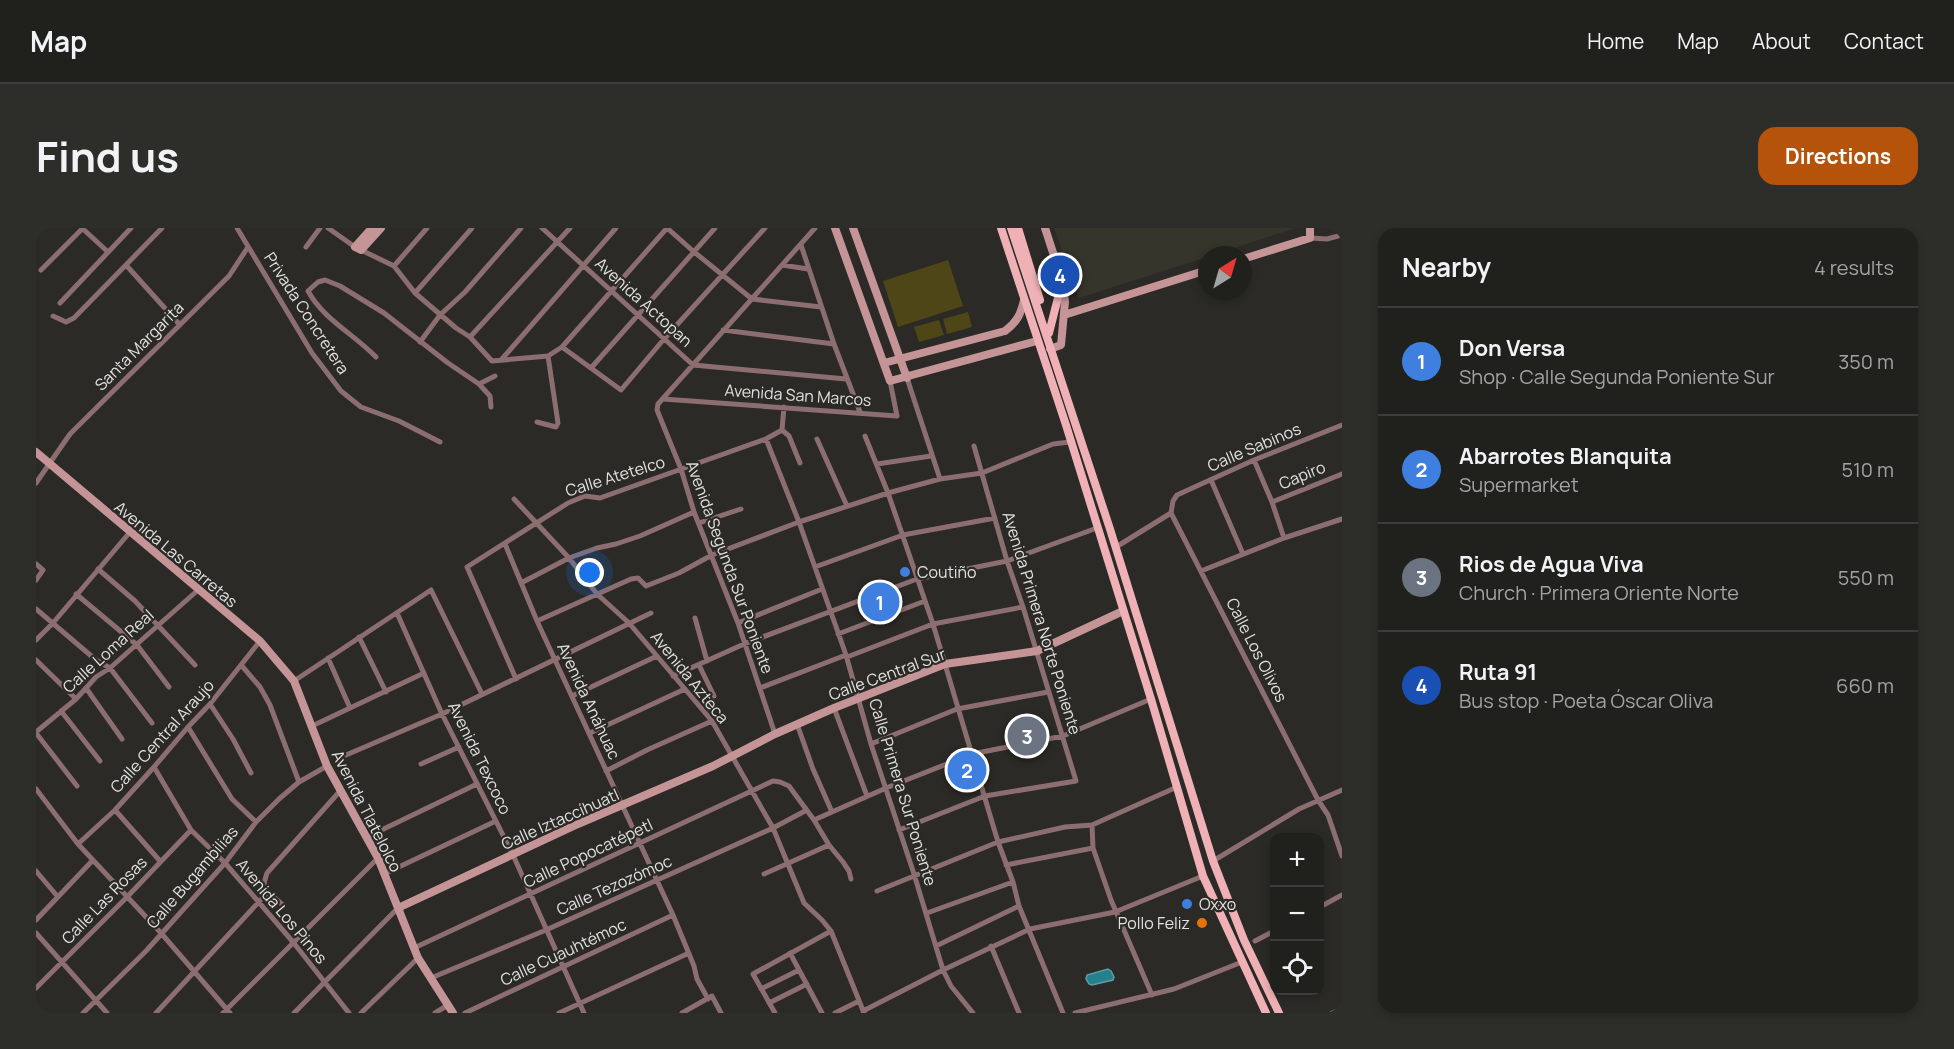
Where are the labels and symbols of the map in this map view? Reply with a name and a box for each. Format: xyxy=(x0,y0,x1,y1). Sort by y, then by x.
north arrow xyxy=(1198,246,1252,300)
street label: Privada Concretera xyxy=(259,248,355,378)
street label: Avenida Actopan xyxy=(591,252,697,352)
pin: 4 xyxy=(1040,252,1080,298)
street label: Santa Margarita xyxy=(90,297,188,395)
street label: Avenida San Marcos xyxy=(724,379,872,411)
street label: Calle Sabinos xyxy=(1204,417,1304,477)
street label: Calle Atetelco xyxy=(563,450,667,502)
street label: Capiro xyxy=(1275,456,1329,494)
street label: Avenida Segunda Sur Poniente xyxy=(681,457,779,677)
street label: Avenida Las Carretas xyxy=(110,496,242,612)
street label: Avenida Primera Norte Poniente xyxy=(998,509,1086,737)
your location xyxy=(575,558,604,587)
place label: Coutiño xyxy=(917,561,977,583)
marker: Coutiño xyxy=(898,565,912,579)
pin: 1 xyxy=(860,580,900,625)
street label: Calle Los Olivos xyxy=(1221,594,1293,706)
street label: Calle Loma Real xyxy=(58,604,158,698)
street label: Avenida Azteca xyxy=(646,626,734,728)
street label: Avenida Anáhuac xyxy=(552,639,626,763)
street label: Calle Central Sur xyxy=(825,643,949,705)
street label: Calle Central Araujo xyxy=(105,675,219,797)
street label: Calle Primera Sur Poniente xyxy=(864,696,942,888)
street label: Avenida Texcoco xyxy=(443,698,517,818)
pin: 3 xyxy=(1008,714,1046,758)
street label: Avenida Tlatelolco xyxy=(327,746,407,876)
pin: 2 xyxy=(948,748,986,792)
street label: Calle Iztaccíhuatl xyxy=(498,783,622,855)
street label: Calle Popocatépetl xyxy=(520,813,656,893)
street label: Calle Bugambilias xyxy=(141,821,243,933)
street label: Calle Tezozómoc xyxy=(553,850,675,920)
street label: Calle Las Rosas xyxy=(56,851,152,949)
street label: Avenida Los Pinos xyxy=(231,854,333,968)
place label: Oxxo xyxy=(1199,893,1236,915)
marker: Oxxo xyxy=(1180,897,1194,911)
place label: Pollo Feliz xyxy=(1118,912,1190,934)
street label: Calle Cuauhtémoc xyxy=(496,913,630,991)
marker: Pollo Feliz xyxy=(1195,916,1209,930)

